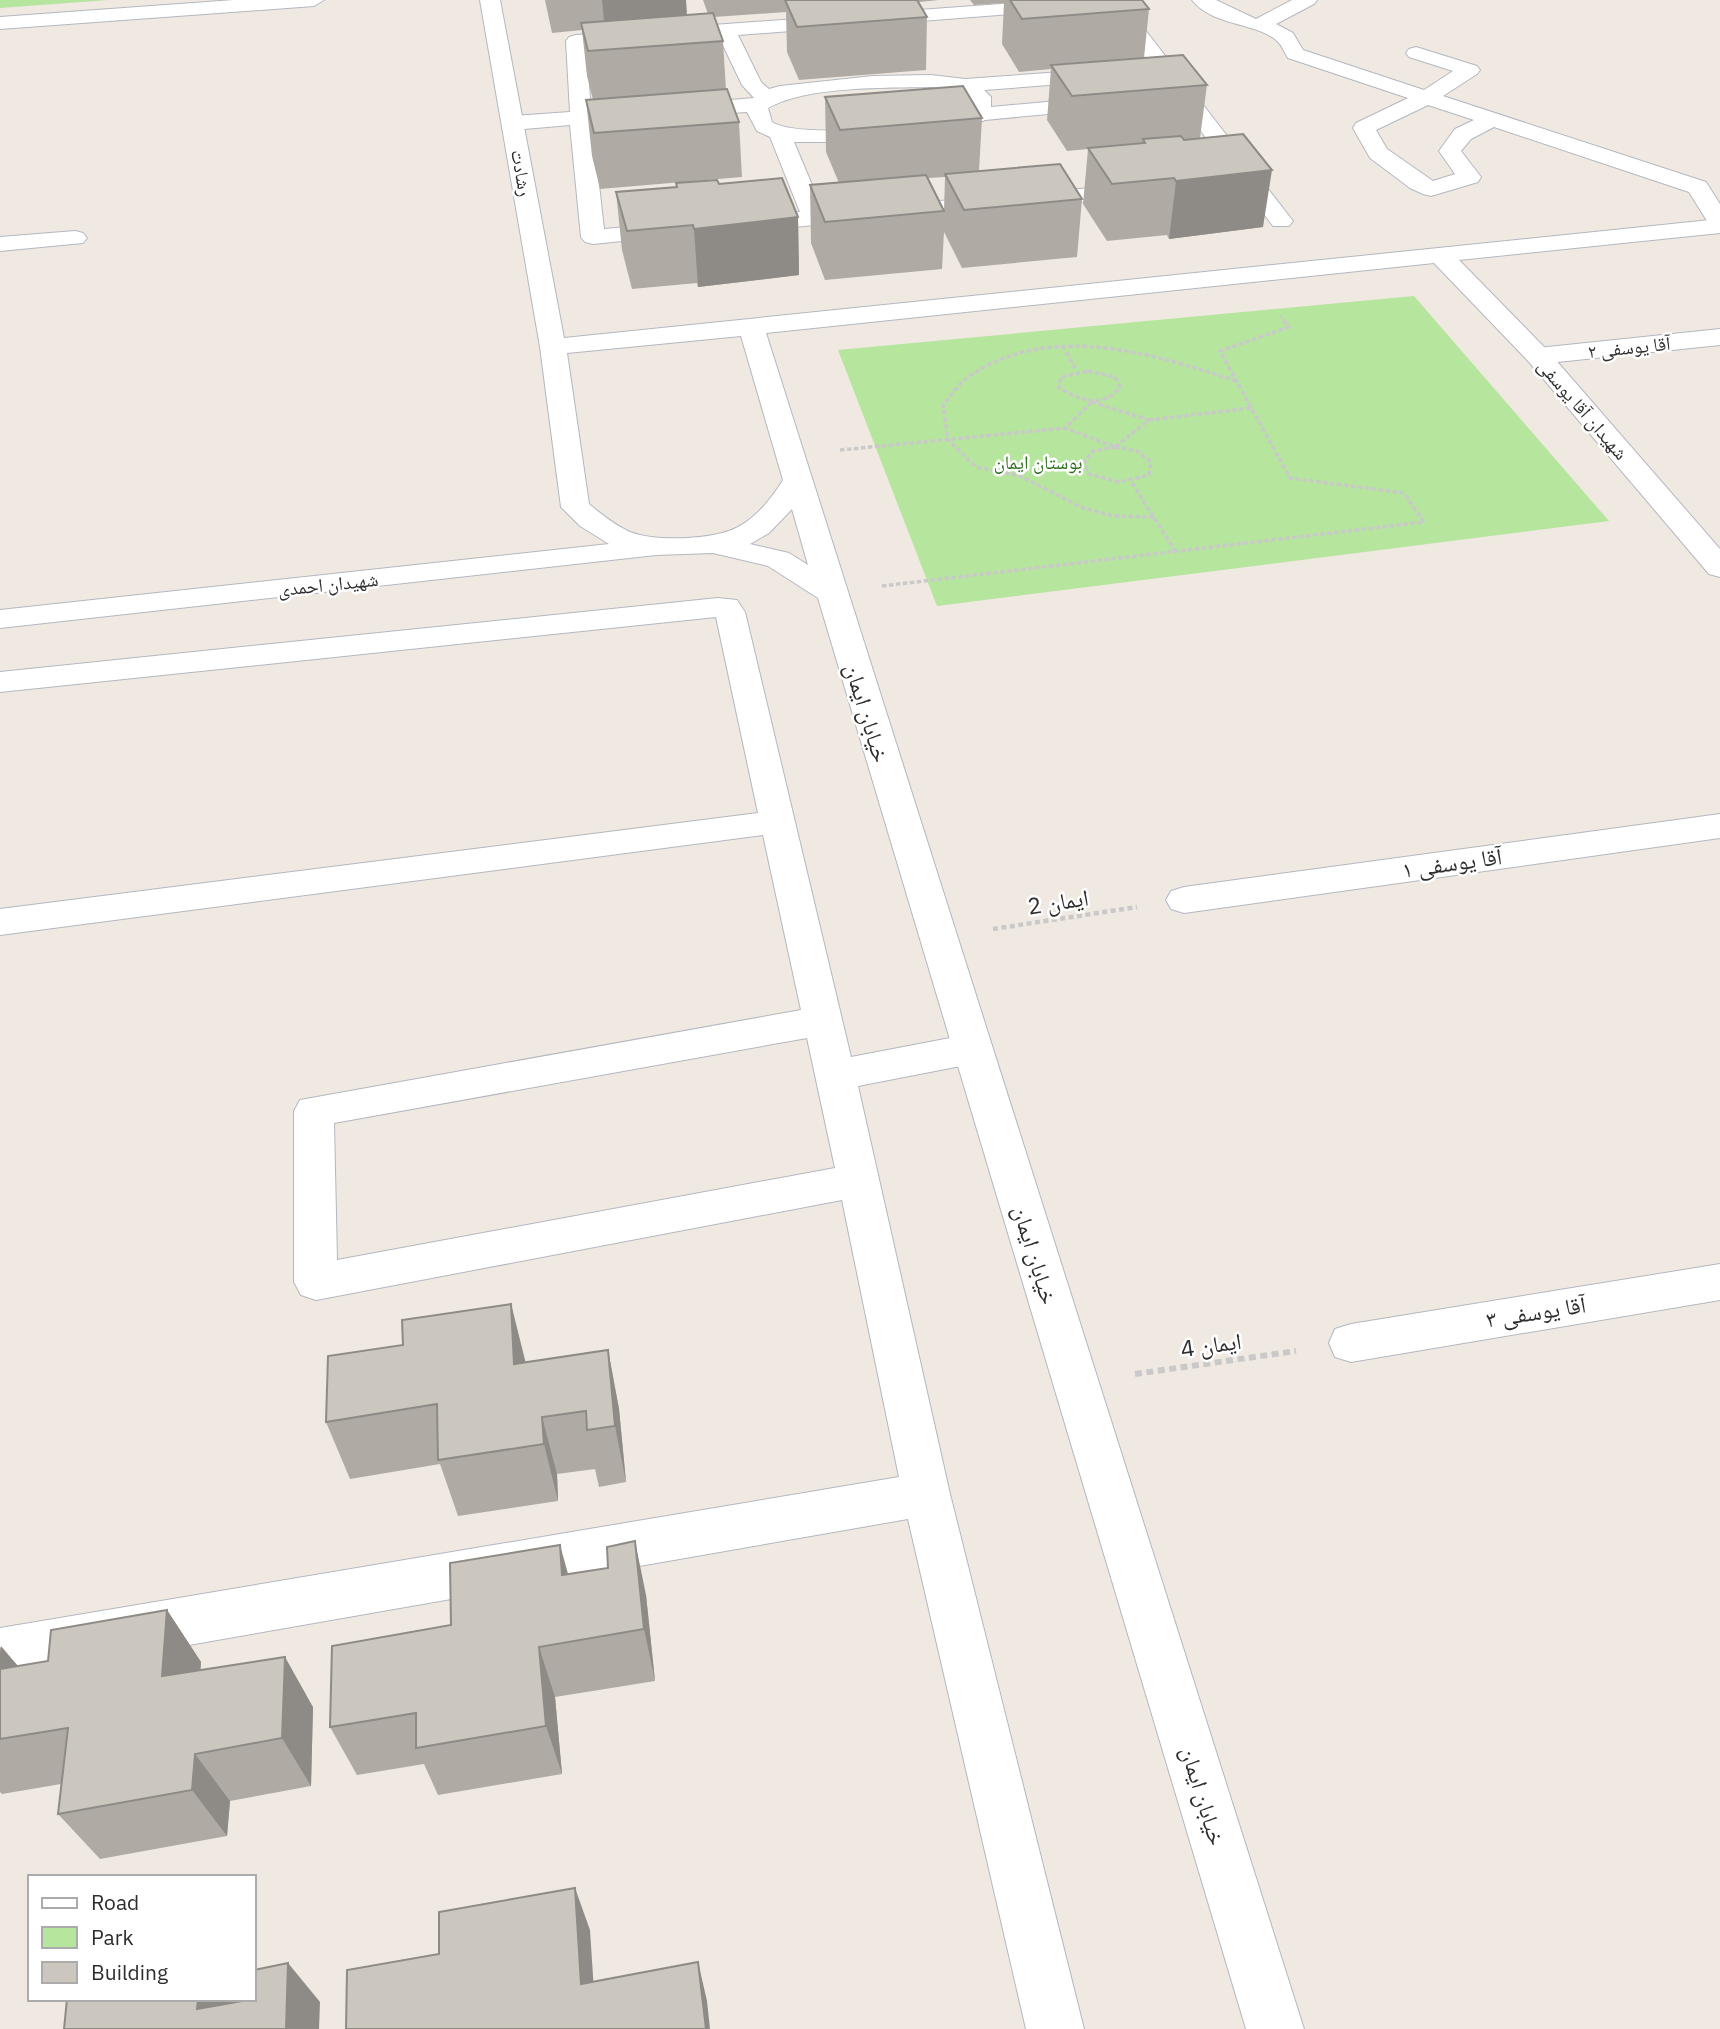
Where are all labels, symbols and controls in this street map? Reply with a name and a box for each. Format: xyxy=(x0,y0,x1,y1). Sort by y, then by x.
street label: رشادت xyxy=(506,148,538,198)
street label: آقا یوسفی ۲ xyxy=(1586,331,1673,363)
street label: شهیدان آقا یوسفی xyxy=(1533,354,1633,464)
park label: بوستان ایمان xyxy=(994,450,1082,474)
street label: شهیدان احمدی xyxy=(277,567,379,601)
street label: خیابان ایمان xyxy=(839,660,897,766)
street label: آقا یوسفی ۱ xyxy=(1400,840,1505,884)
street label: ایمان 2 xyxy=(1025,881,1091,921)
street label: خیابان ایمان xyxy=(1007,1202,1065,1308)
street label: آقا یوسفی ۳ xyxy=(1484,1288,1589,1334)
street label: ایمان 4 xyxy=(1178,1325,1243,1363)
street label: خیابان ایمان xyxy=(1175,1743,1233,1849)
legend xyxy=(28,1875,256,2001)
text: Road xyxy=(91,1888,139,1916)
text: Park xyxy=(91,1923,134,1951)
text: Building xyxy=(91,1958,168,1986)

